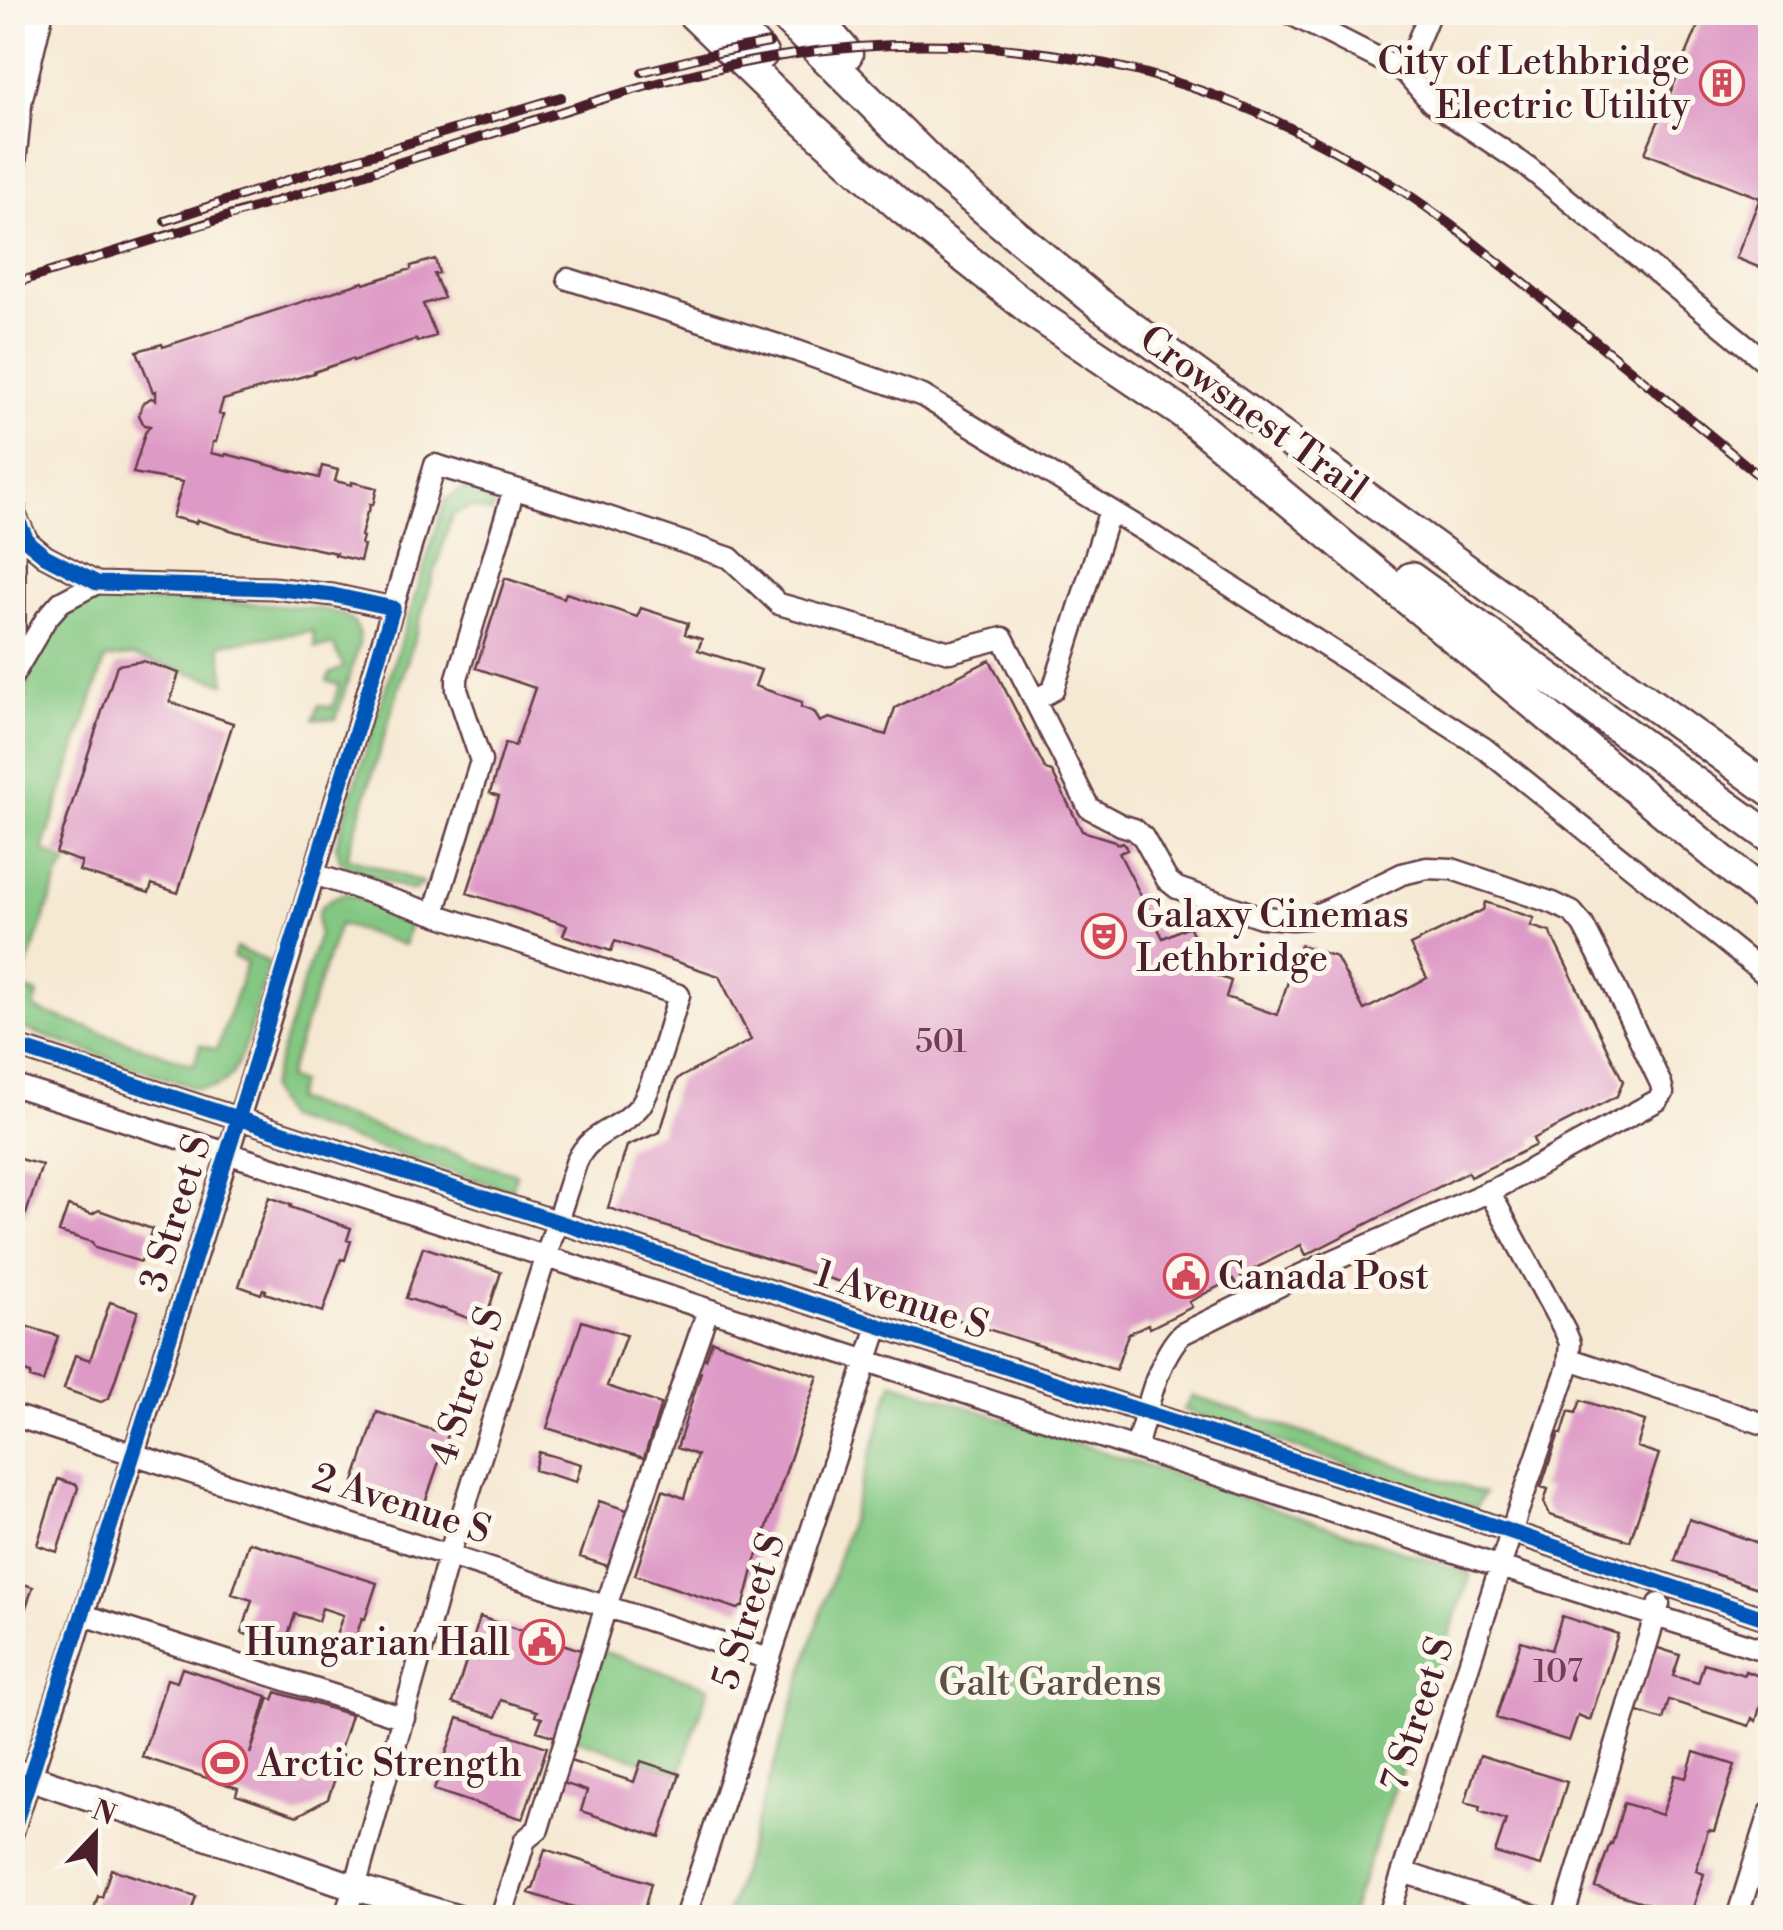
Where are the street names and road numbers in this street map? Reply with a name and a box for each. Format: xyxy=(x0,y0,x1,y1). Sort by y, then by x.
street label: Crowsnest Trail xyxy=(1130,316,1376,513)
street label: 3 Street S xyxy=(130,1129,223,1298)
street label: 1 Avenue S xyxy=(809,1250,994,1350)
street label: 4 Street S xyxy=(420,1302,515,1471)
street label: 2 Avenue S xyxy=(307,1454,496,1555)
street label: 5 Street S xyxy=(702,1527,797,1696)
street label: 7 Street S xyxy=(1371,1631,1465,1798)

